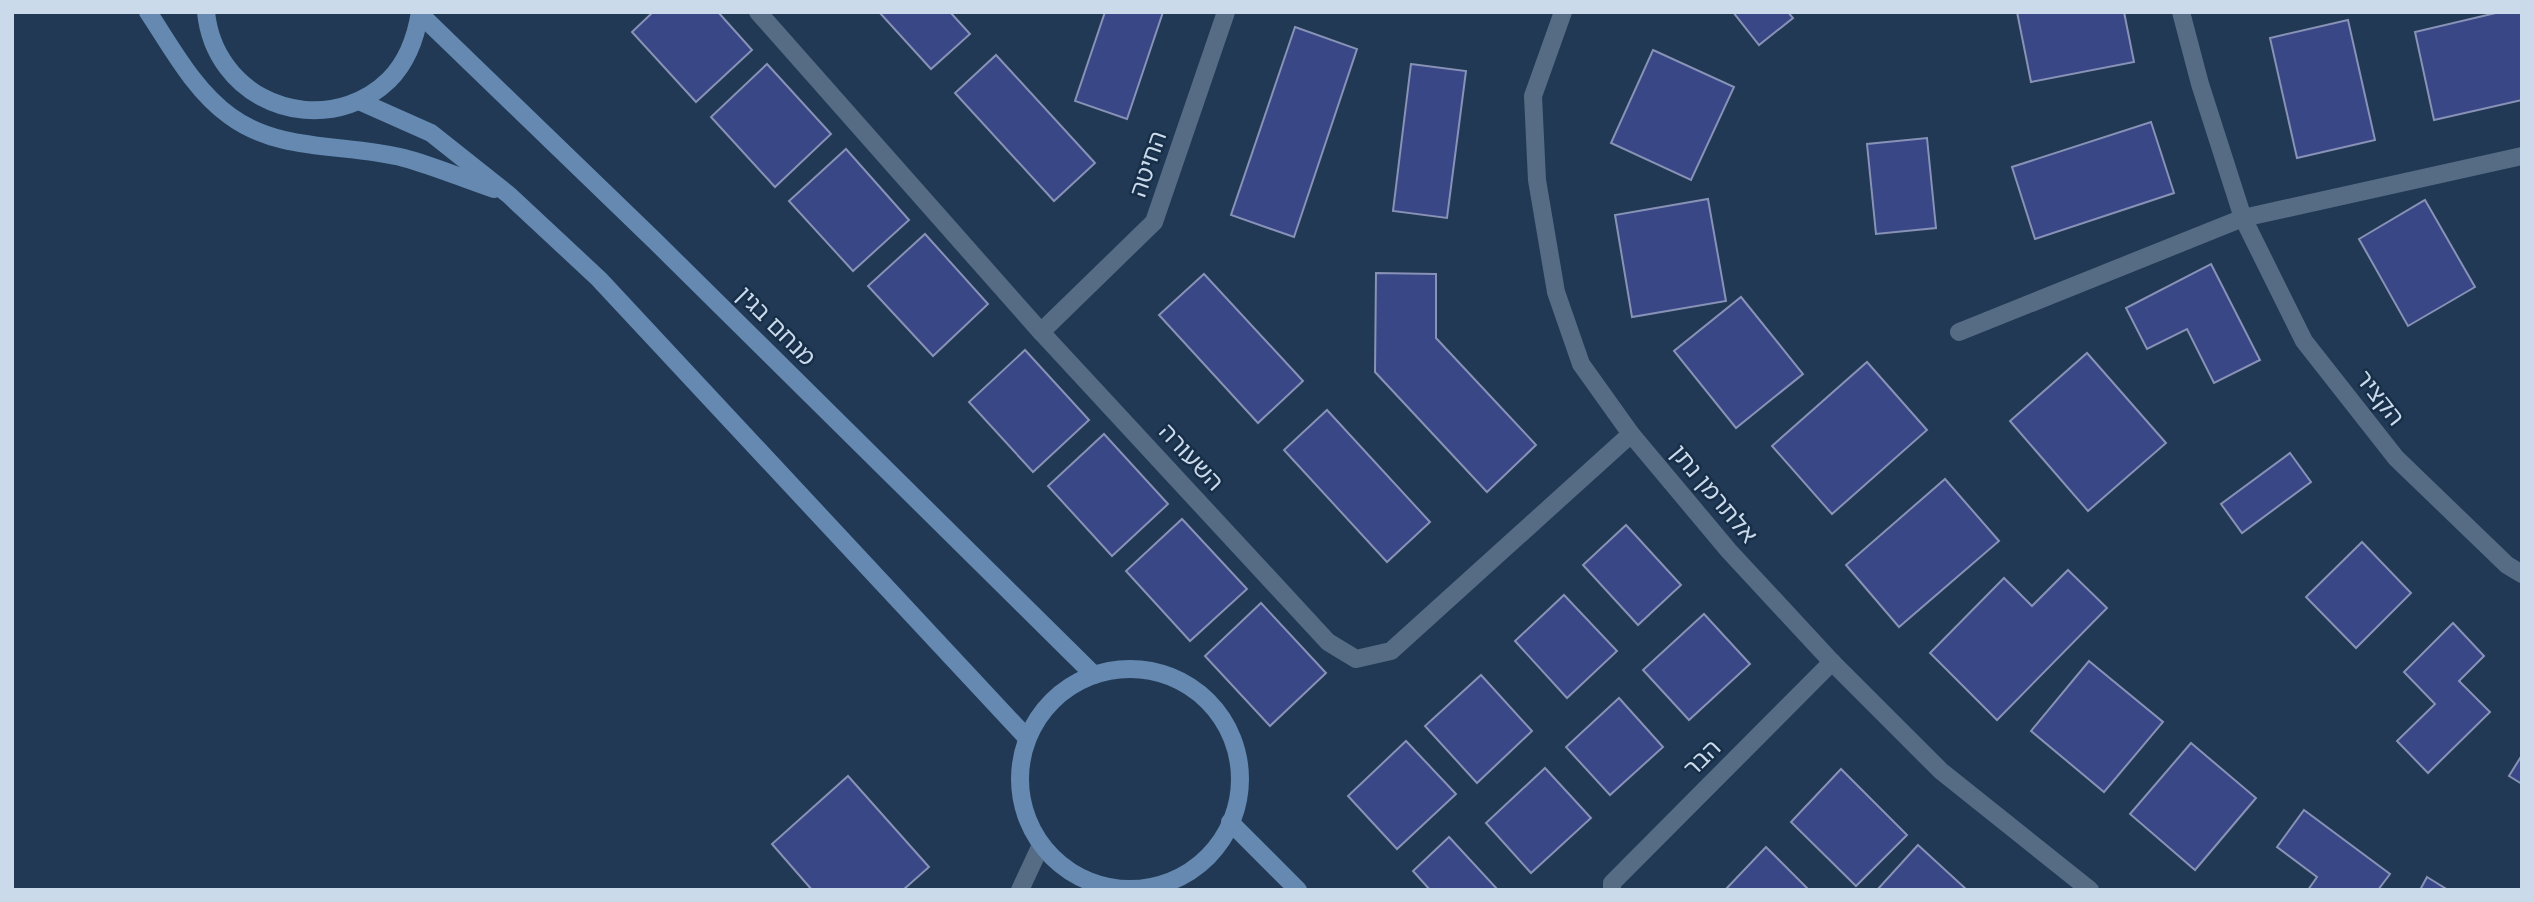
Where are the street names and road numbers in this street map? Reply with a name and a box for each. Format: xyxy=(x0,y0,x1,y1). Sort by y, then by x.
street label: החיטה xyxy=(1122,127,1173,201)
street label: מנחם בגין xyxy=(730,279,823,372)
street label: הקציר xyxy=(2349,364,2412,432)
street label: השעורה xyxy=(1152,416,1230,497)
street label: אלתרמן נתן xyxy=(1664,438,1765,549)
street label: הבר xyxy=(1676,732,1727,783)

